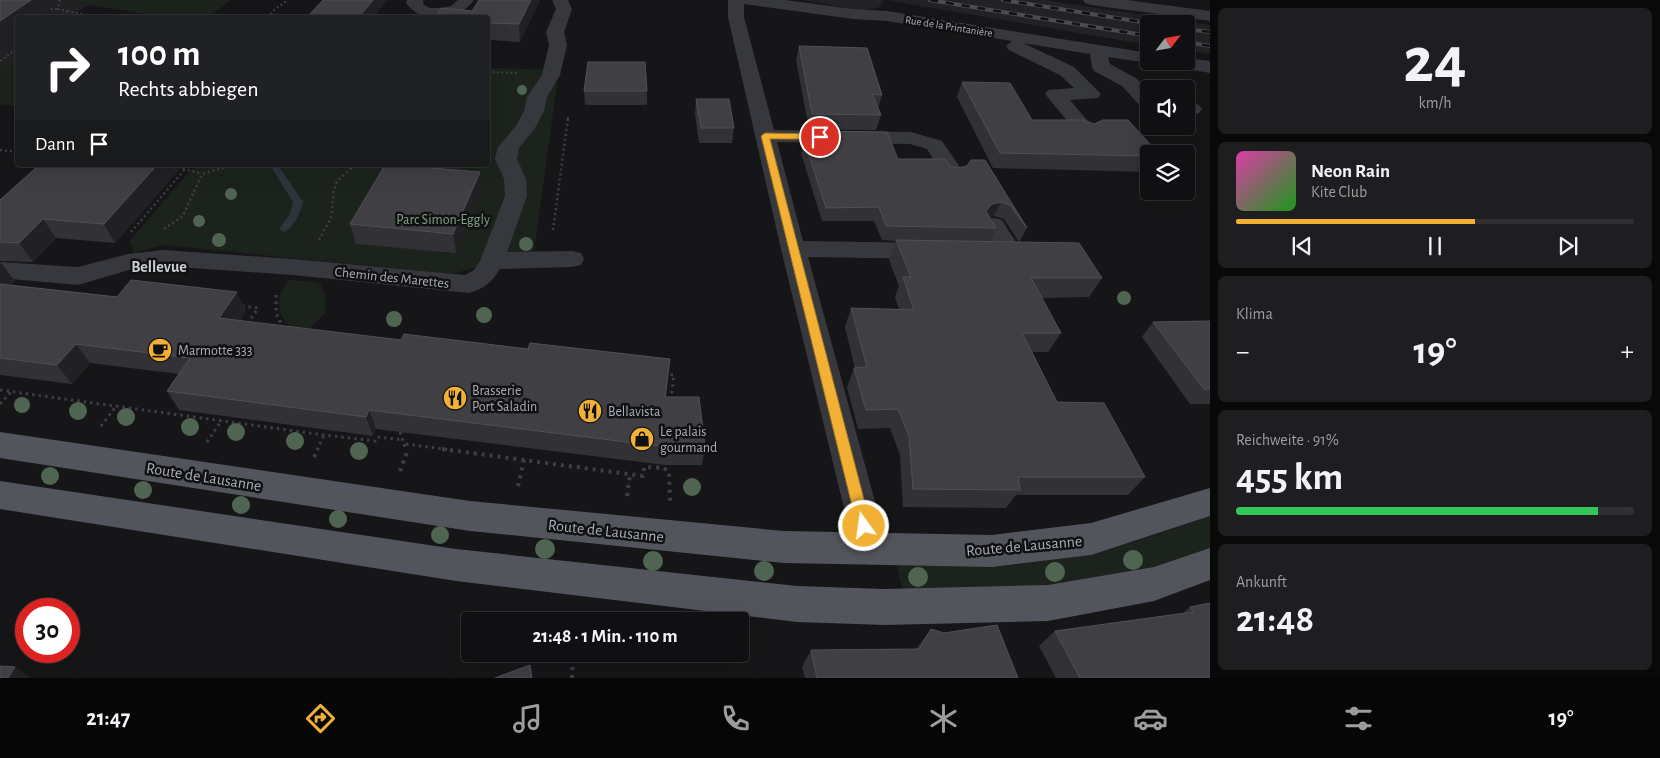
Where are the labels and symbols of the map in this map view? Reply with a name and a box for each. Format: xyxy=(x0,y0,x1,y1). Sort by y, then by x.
street label: Rue de la Printanière xyxy=(904,14,994,39)
north arrow xyxy=(1140,15,1195,70)
pin xyxy=(799,116,841,158)
park label: Parc Simon-Eggly xyxy=(396,213,490,227)
district label: Bellevue xyxy=(131,259,187,275)
street label: Chemin des Marettes xyxy=(334,265,450,291)
cafe icon: Marmotte 333 xyxy=(147,337,173,363)
place label: Marmotte 333 xyxy=(178,344,253,358)
place label: Brasserie Port Saladin xyxy=(472,384,537,414)
restaurant icon: Brasserie Port Saladin xyxy=(442,385,468,411)
restaurant icon: Bellavista xyxy=(577,398,603,424)
place label: Bellavista xyxy=(608,405,661,419)
place label: Le palais gourmand xyxy=(660,425,717,455)
shop icon: Le palais gourmand xyxy=(629,426,655,452)
street label: Route de Lausanne xyxy=(145,460,263,494)
position arrow xyxy=(837,499,889,551)
street label: Route de Lausanne xyxy=(547,517,665,545)
street label: Route de Lausanne xyxy=(965,533,1083,559)
speed limit sign: 30 xyxy=(15,598,80,663)

